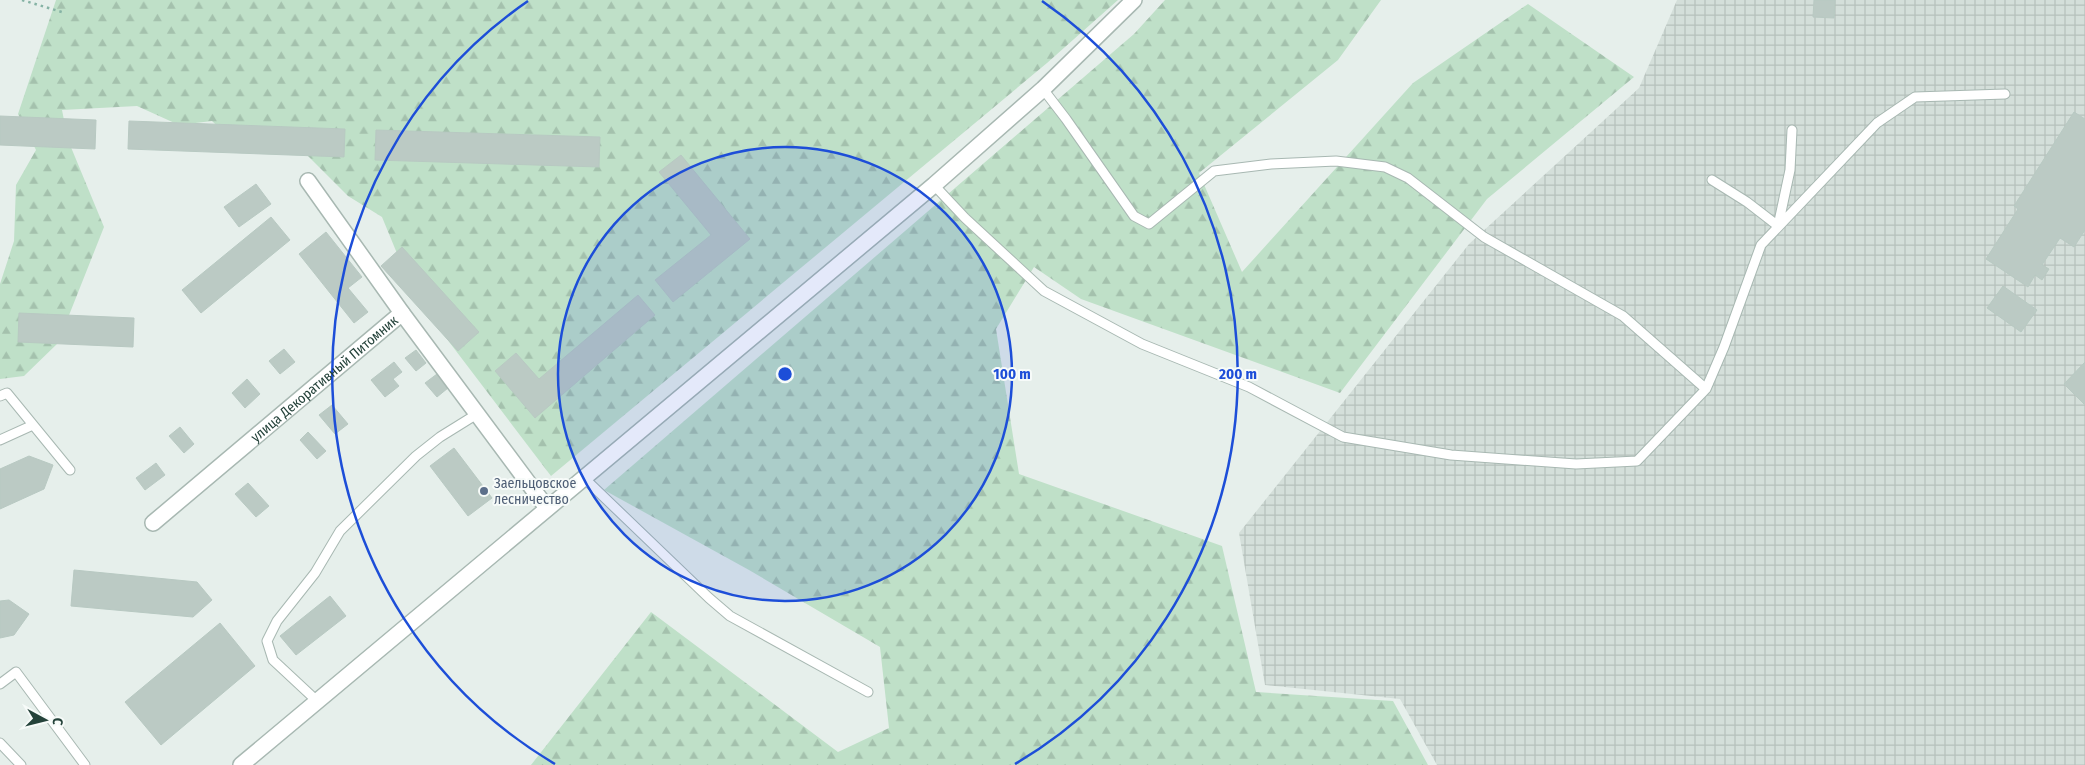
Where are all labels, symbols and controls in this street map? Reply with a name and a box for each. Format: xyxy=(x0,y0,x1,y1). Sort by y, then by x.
street label: улица Декоративный Питомник xyxy=(247,312,402,446)
centre of rings xyxy=(776,365,794,383)
text: 100 m xyxy=(993,365,1031,383)
text: 200 m xyxy=(1218,365,1257,383)
place label: Заельцовское лесничество xyxy=(494,475,576,508)
marker: Заельцовское лесничество xyxy=(478,485,490,497)
north arrow xyxy=(20,695,70,745)
text: С xyxy=(48,717,66,727)

